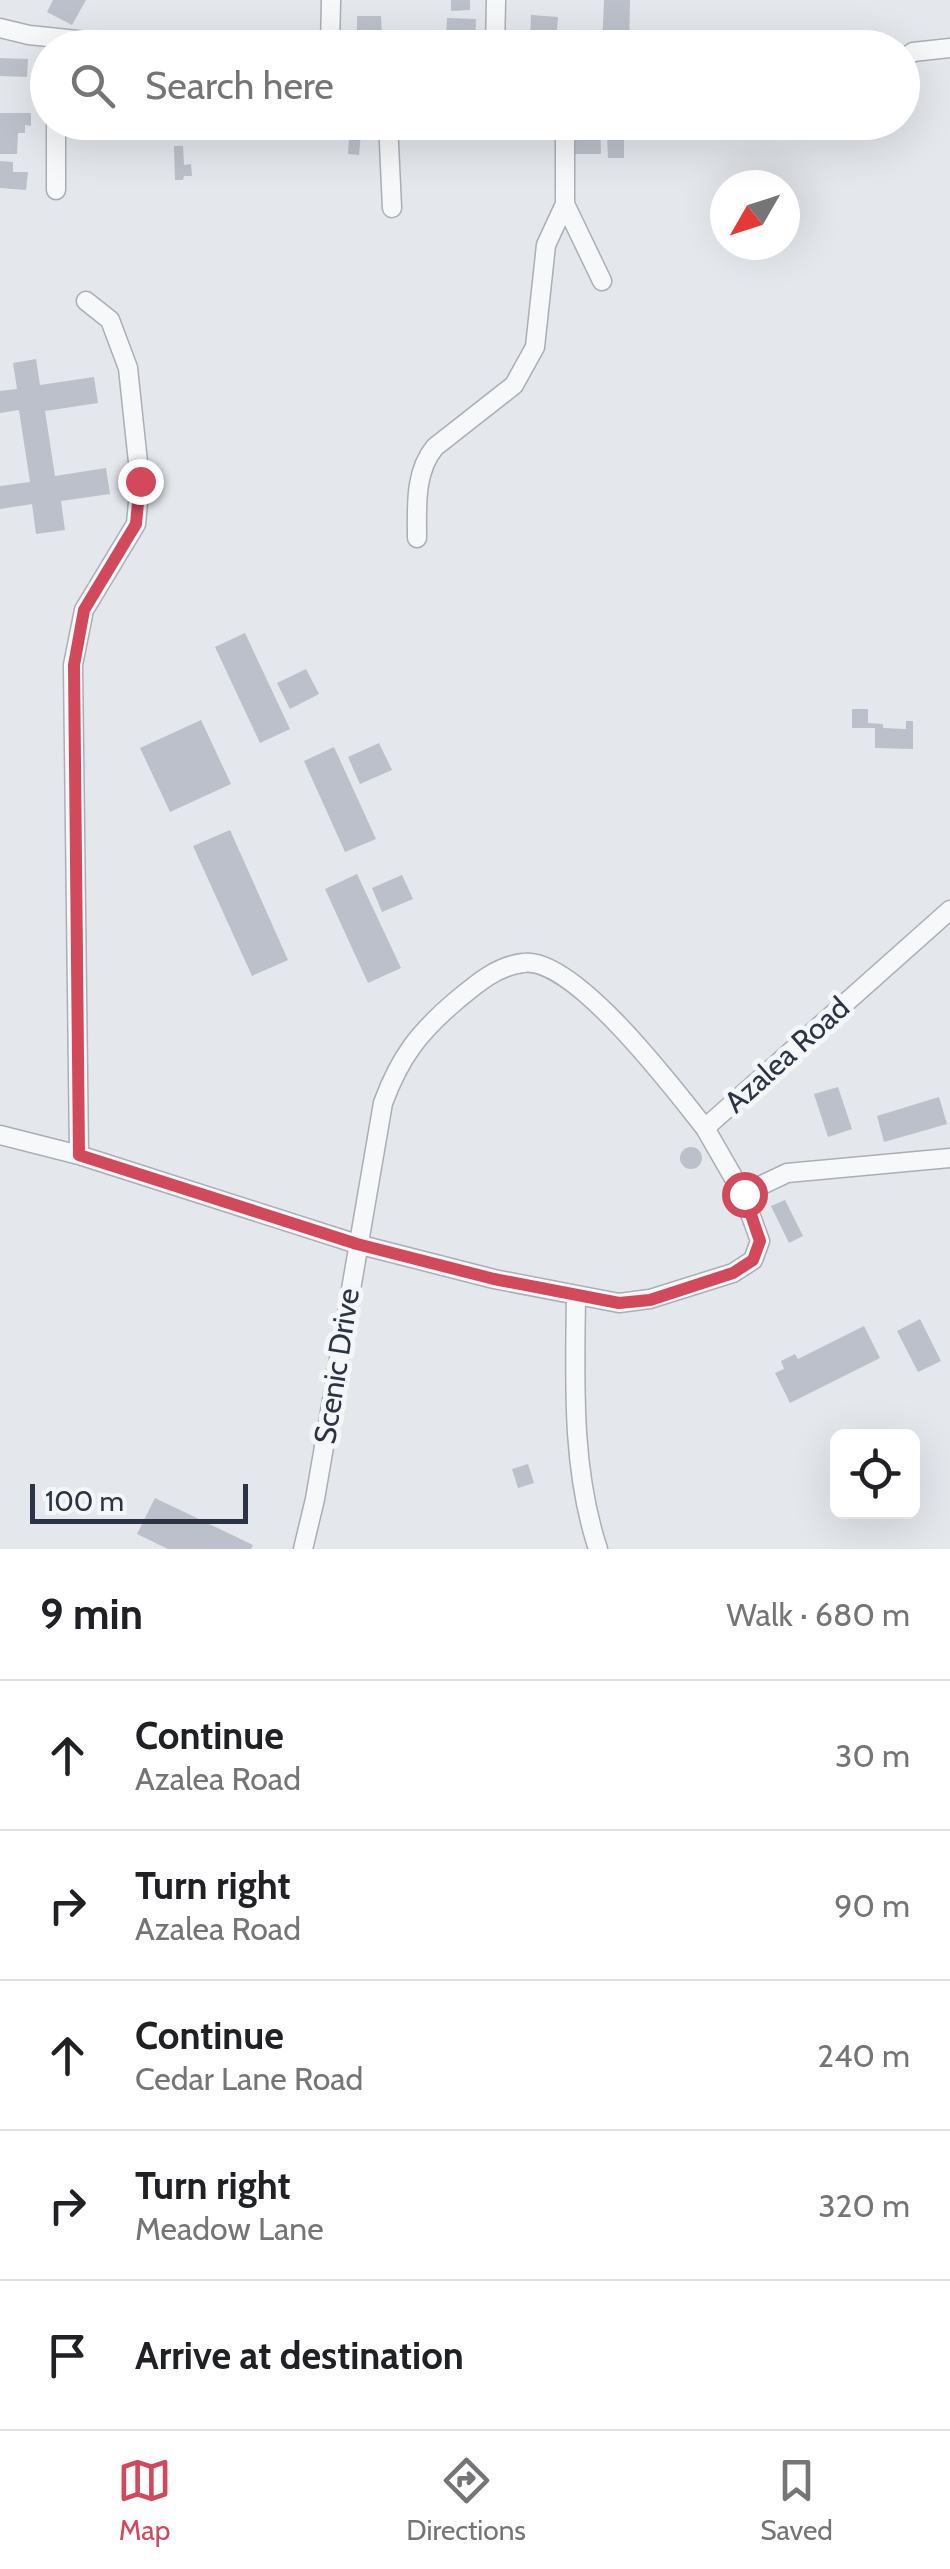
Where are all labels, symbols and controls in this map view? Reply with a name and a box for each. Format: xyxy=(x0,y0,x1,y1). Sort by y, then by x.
search box xyxy=(30,30,920,140)
icon: search xyxy=(65,58,120,113)
text: Search here xyxy=(145,62,334,109)
north arrow xyxy=(710,170,800,260)
route end xyxy=(118,459,164,505)
street label: Azalea Road xyxy=(716,989,857,1120)
route start xyxy=(722,1172,768,1218)
street label: Scenic Drive xyxy=(306,1285,367,1446)
map controls xyxy=(830,1429,920,1519)
button: locate xyxy=(830,1429,920,1519)
scale bar xyxy=(30,1479,248,1523)
text: 100 m xyxy=(45,1484,124,1518)
text: 9 min xyxy=(40,1588,143,1640)
text: Walk · 680 m xyxy=(727,1595,910,1634)
text: Continue xyxy=(135,1712,284,1759)
icon: ahead xyxy=(40,1728,95,1783)
text: 30 m xyxy=(835,1736,910,1775)
text: Azalea Road xyxy=(135,1759,301,1798)
text: Turn right xyxy=(135,1862,291,1909)
icon: right xyxy=(40,1878,95,1933)
text: 90 m xyxy=(834,1886,910,1925)
text: Azalea Road xyxy=(135,1909,301,1948)
text: Continue xyxy=(135,2012,284,2059)
icon: ahead xyxy=(40,2028,95,2083)
text: 240 m xyxy=(817,2036,910,2075)
text: Cedar Lane Road xyxy=(135,2059,363,2098)
text: Turn right xyxy=(135,2162,291,2209)
icon: right xyxy=(40,2178,95,2233)
text: 320 m xyxy=(818,2186,910,2225)
text: Meadow Lane xyxy=(135,2209,324,2248)
icon: arrive xyxy=(40,2328,95,2383)
text: Arrive at destination xyxy=(135,2332,464,2379)
tab: Map xyxy=(117,2453,172,2547)
tab: Directions xyxy=(406,2453,526,2547)
tab: Saved xyxy=(760,2453,833,2547)

